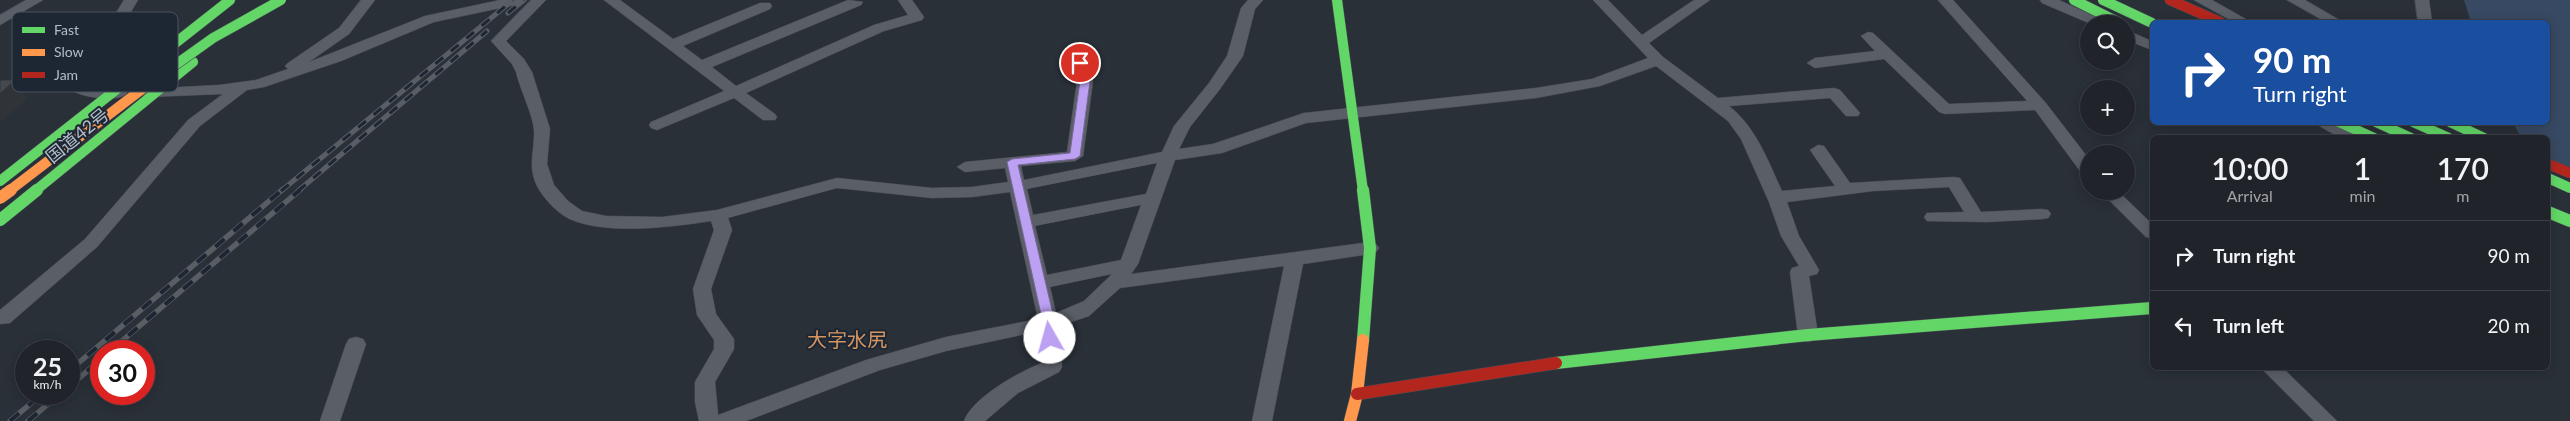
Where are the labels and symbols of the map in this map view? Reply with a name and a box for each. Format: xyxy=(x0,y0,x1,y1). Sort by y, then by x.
legend xyxy=(12,12,178,92)
text: Fast xyxy=(54,21,79,38)
pin xyxy=(1059,42,1101,84)
text: Slow xyxy=(54,43,84,60)
text: Jam xyxy=(54,66,78,83)
street label: 国道42号 xyxy=(41,103,113,167)
position arrow xyxy=(1023,311,1075,363)
district label: 大字水尻 xyxy=(807,327,887,351)
speed limit sign: 30 xyxy=(90,340,155,405)

